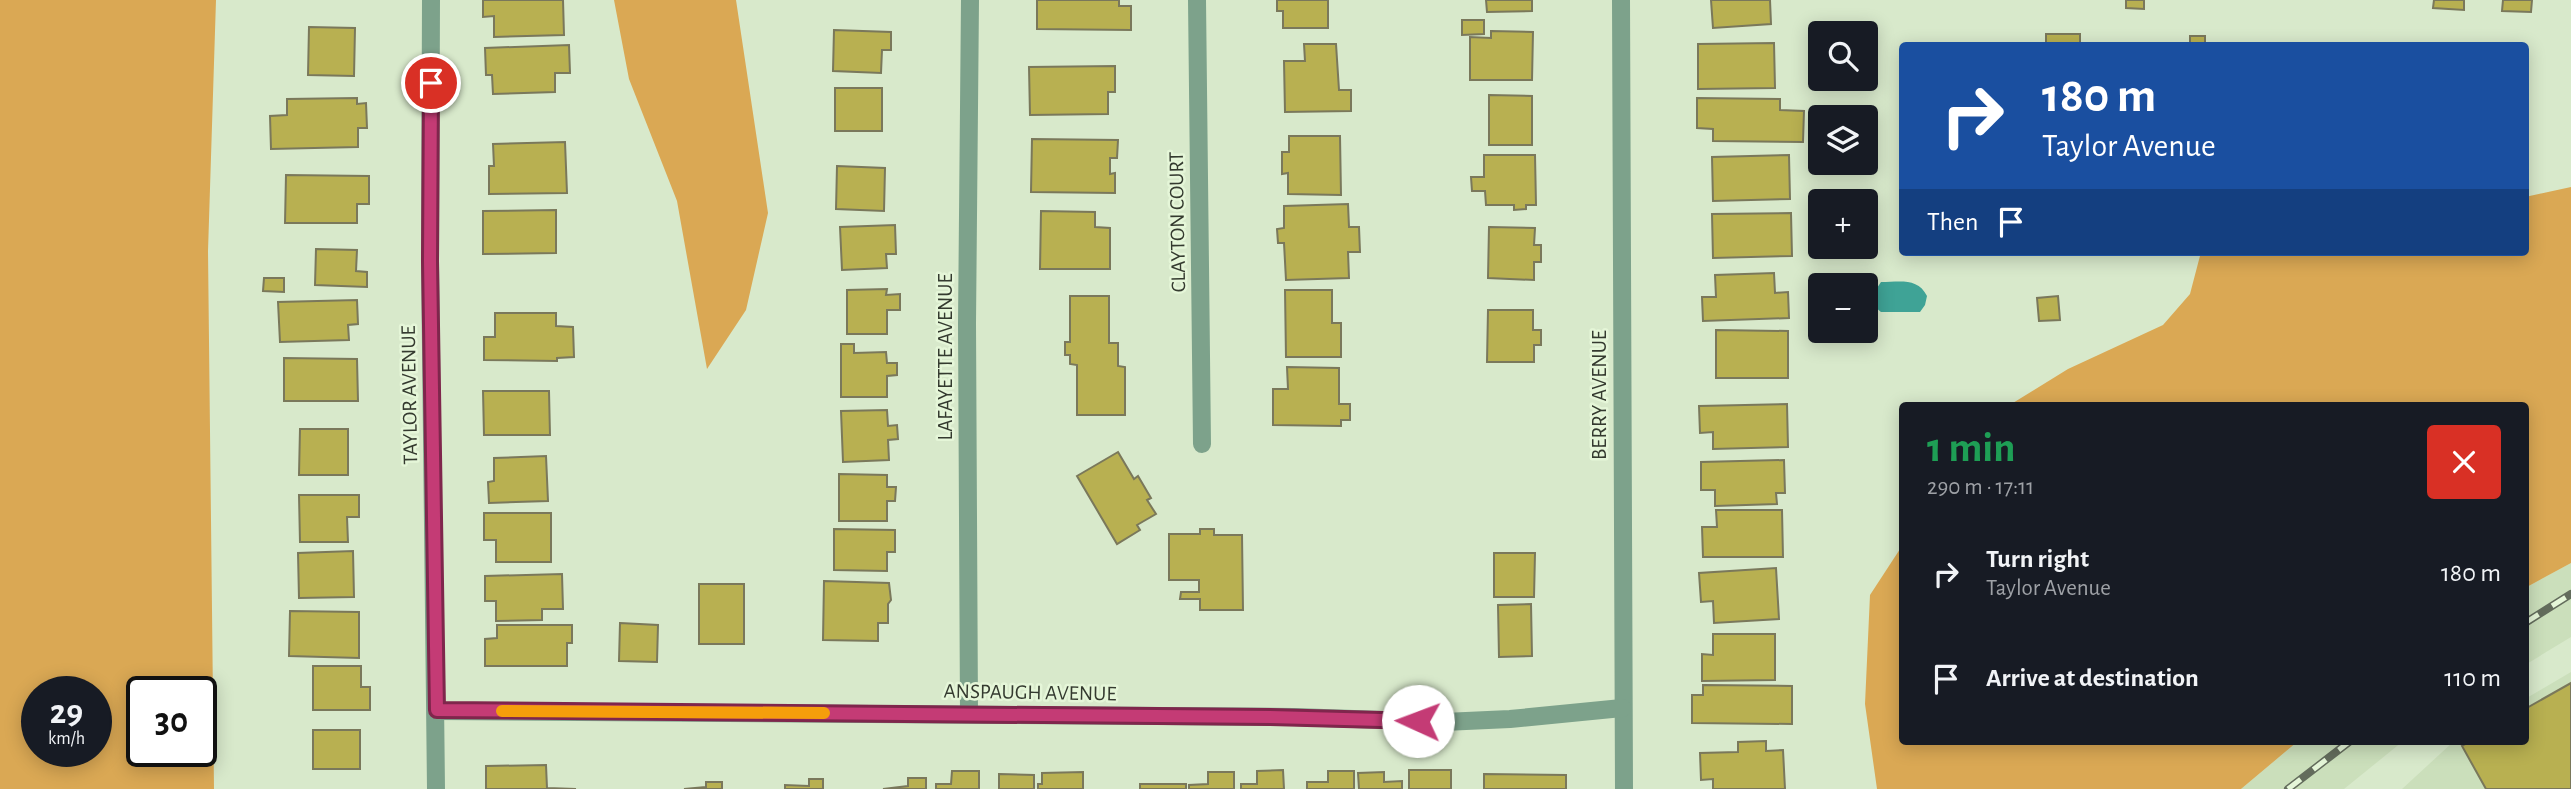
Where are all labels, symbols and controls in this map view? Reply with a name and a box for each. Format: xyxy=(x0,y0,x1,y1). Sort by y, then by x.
map controls xyxy=(1808,21,1878,343)
button: search xyxy=(1808,21,1878,91)
pin xyxy=(401,53,461,113)
icon: arrive xyxy=(412,64,450,102)
icon: right xyxy=(1927,70,2018,161)
text: 180 m xyxy=(2042,72,2156,121)
button: layers xyxy=(1808,105,1878,175)
text: Taylor Avenue xyxy=(2042,130,2216,162)
street label: CLAYTON COURT xyxy=(1166,151,1189,293)
button: + xyxy=(1808,189,1878,259)
icon: arrive xyxy=(1992,203,2030,241)
text: Then xyxy=(1927,209,1978,235)
street label: LAFAYETTE AVENUE xyxy=(935,273,956,441)
button: − xyxy=(1808,273,1878,343)
street label: TAYLOR AVENUE xyxy=(398,325,421,465)
street label: BERRY AVENUE xyxy=(1589,330,1610,460)
button: close xyxy=(2427,425,2501,499)
text: 1 min xyxy=(1927,427,2016,469)
text: 290 m · 17:11 xyxy=(1927,476,2034,499)
text: Turn right xyxy=(1986,546,2089,572)
icon: right xyxy=(1927,555,1965,593)
text: 180 m xyxy=(2441,560,2501,586)
text: Taylor Avenue xyxy=(1986,577,2111,600)
icon: arrive xyxy=(1927,660,1965,698)
text: Arrive at destination xyxy=(1986,665,2199,691)
text: 110 m xyxy=(2444,665,2501,691)
speed limit sign: 30 xyxy=(126,676,217,767)
street label: ANSPAUGH AVENUE xyxy=(943,680,1117,705)
position arrow xyxy=(1381,684,1455,758)
text: 29 xyxy=(50,695,83,730)
text: km/h xyxy=(48,730,85,748)

